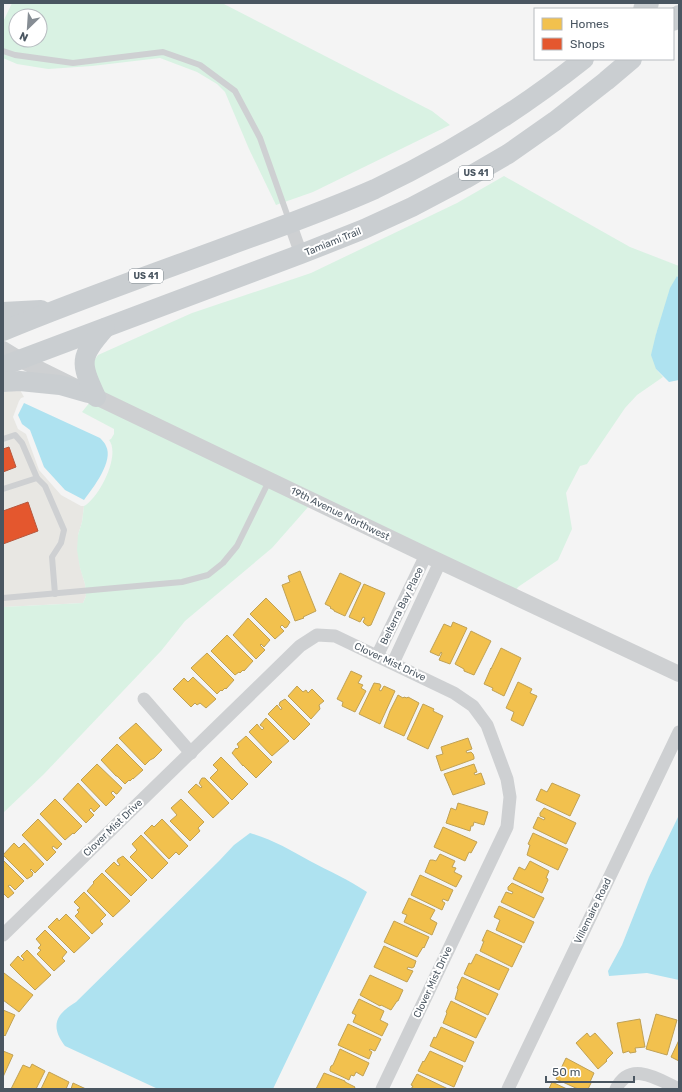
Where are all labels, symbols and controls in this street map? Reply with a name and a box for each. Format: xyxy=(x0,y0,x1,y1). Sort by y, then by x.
north arrow xyxy=(8,8,48,48)
legend xyxy=(534,8,674,60)
text: Homes xyxy=(570,17,609,31)
text: N xyxy=(18,29,30,44)
text: Shops xyxy=(570,37,605,51)
road number: US 41 xyxy=(459,166,493,180)
street label: Tamiami Trail xyxy=(303,225,363,259)
road number: US 41 xyxy=(129,269,163,283)
street label: 19th Avenue Northwest xyxy=(288,485,392,543)
street label: Belterra Bay Place xyxy=(378,565,426,647)
street label: Clover Mist Drive xyxy=(352,640,428,684)
street label: Clover Mist Drive xyxy=(81,796,145,859)
street label: Villemaire Road xyxy=(572,876,614,946)
street label: Clover Mist Drive xyxy=(411,944,455,1020)
scale bar xyxy=(546,1058,634,1084)
text: 50 m xyxy=(552,1065,580,1079)

